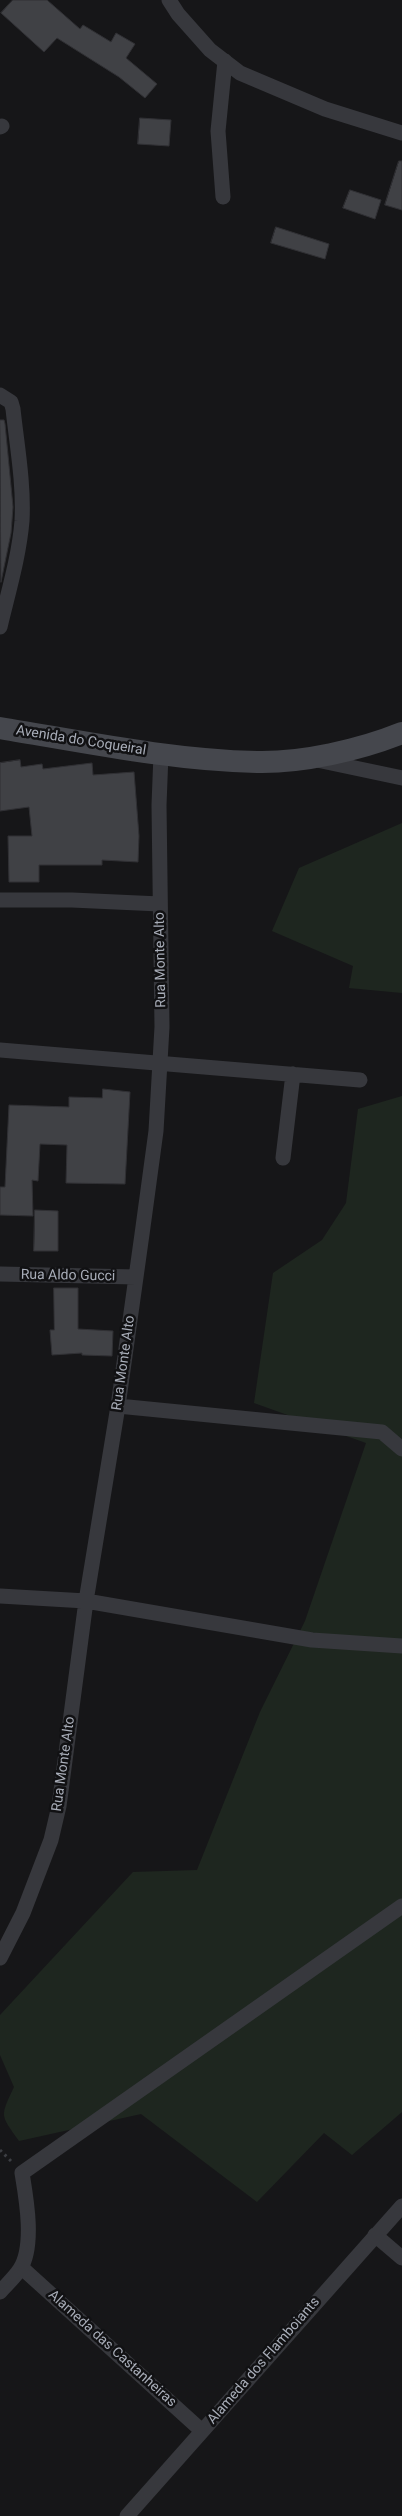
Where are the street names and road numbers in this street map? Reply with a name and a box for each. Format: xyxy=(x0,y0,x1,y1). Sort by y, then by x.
street label: Avenida do Coqueiral xyxy=(15,722,147,760)
street label: Rua Monte Alto xyxy=(152,912,170,1008)
street label: Rua Aldo Gucci xyxy=(21,1267,115,1285)
street label: Rua Monte Alto xyxy=(109,1314,139,1412)
street label: Rua Monte Alto xyxy=(49,1715,79,1813)
street label: Alameda das Castanheiras xyxy=(44,2287,180,2411)
street label: Alameda dos Flamboiants xyxy=(204,2294,324,2428)

